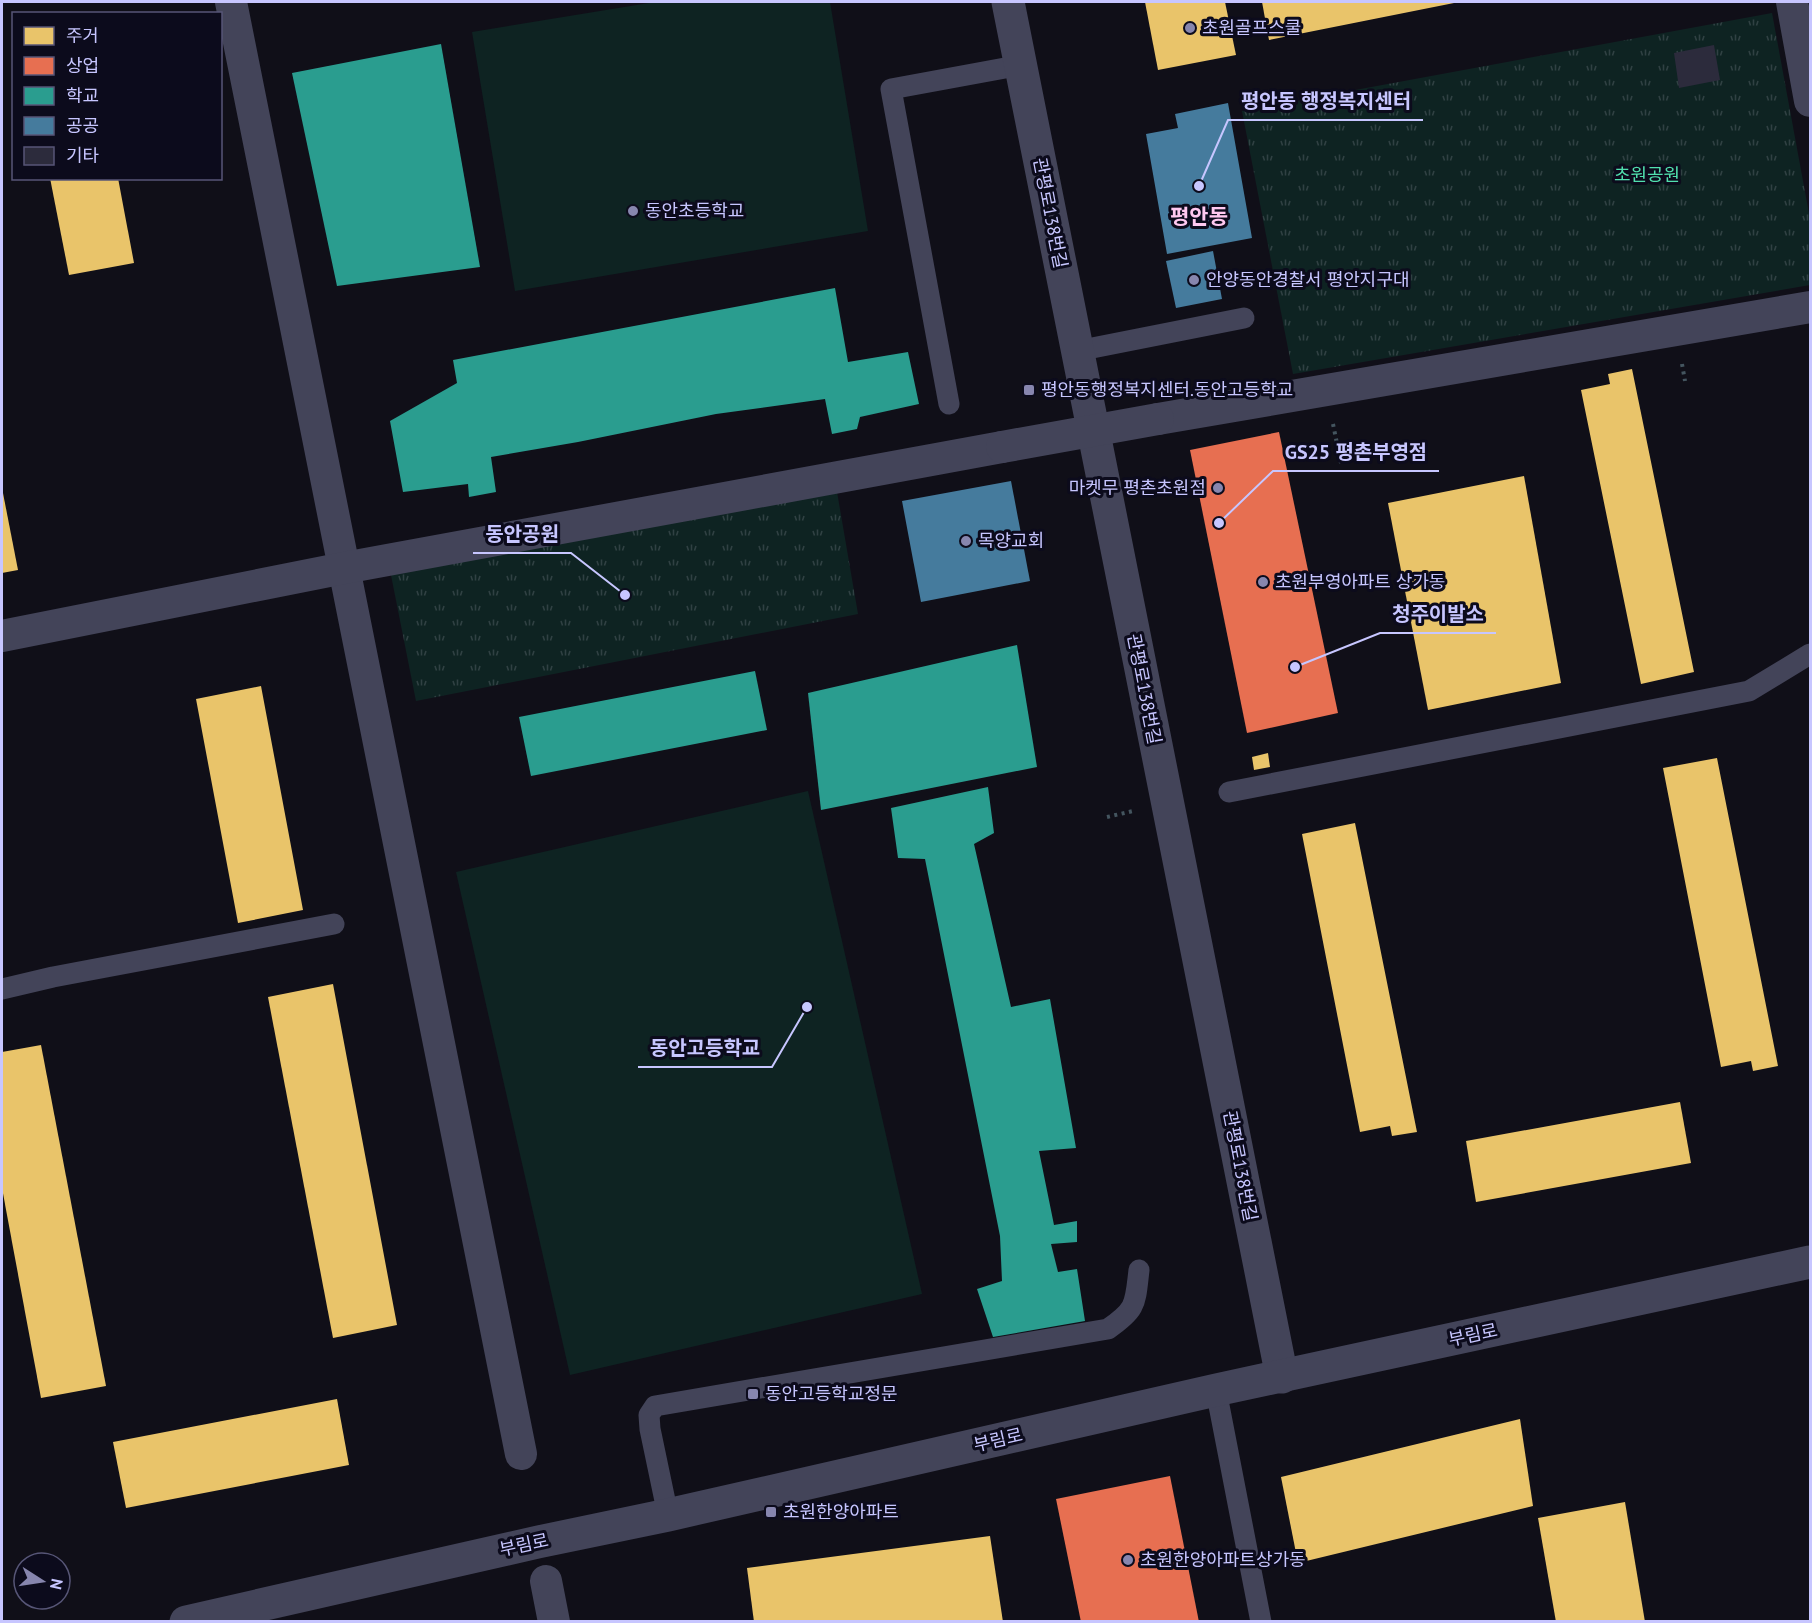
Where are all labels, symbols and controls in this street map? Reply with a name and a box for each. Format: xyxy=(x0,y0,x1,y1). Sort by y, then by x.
legend xyxy=(12,12,222,180)
place label: 초원골프스쿨 xyxy=(1202,16,1301,39)
marker: 초원골프스쿨 xyxy=(1183,21,1197,35)
text: 주거 xyxy=(66,24,99,47)
text: 상업 xyxy=(66,54,99,77)
callout: 평안동 행정복지센터 xyxy=(1228,82,1423,120)
text: 학교 xyxy=(66,84,99,107)
text: 평안동 행정복지센터 xyxy=(1241,88,1411,114)
text: 공공 xyxy=(66,114,99,137)
text: 기타 xyxy=(66,144,100,167)
street label: 관평로138번길 xyxy=(1028,156,1072,270)
park label: 초원공원 xyxy=(1614,163,1680,186)
place label: 동안초등학교 xyxy=(645,199,744,222)
district label: 평안동 xyxy=(1170,203,1228,230)
marker: 동안초등학교 xyxy=(626,204,640,218)
place label: 안양동안경찰서 평안지구대 xyxy=(1206,268,1410,291)
marker: 안양동안경찰서 평안지구대 xyxy=(1187,273,1201,287)
place label: 평안동행정복지센터.동안고등학교 xyxy=(1041,378,1293,401)
marker: 평안동행정복지센터.동안고등학교 xyxy=(1022,383,1036,397)
callout: GS25 평촌부영점 xyxy=(1273,433,1439,471)
text: GS25 평촌부영점 xyxy=(1285,439,1427,465)
place label: 마켓무 평촌초원점 xyxy=(1069,476,1206,499)
marker: 마켓무 평촌초원점 xyxy=(1211,481,1225,495)
callout: 동안공원 xyxy=(473,515,571,553)
text: 동안공원 xyxy=(485,521,559,547)
place label: 목양교회 xyxy=(978,529,1044,552)
marker: 목양교회 xyxy=(959,534,973,548)
place label: 초원부영아파트 상가동 xyxy=(1275,570,1445,593)
marker: 초원부영아파트 상가동 xyxy=(1256,575,1270,589)
callout: 청주이발소 xyxy=(1380,595,1496,633)
text: 청주이발소 xyxy=(1392,601,1484,627)
street label: 관평로138번길 xyxy=(1122,632,1166,746)
callout: 동안고등학교 xyxy=(638,1029,772,1067)
text: 동안고등학교 xyxy=(650,1035,760,1061)
street label: 관평로138번길 xyxy=(1218,1109,1262,1223)
street label: 부림로 xyxy=(1446,1318,1500,1351)
place label: 동안고등학교정문 xyxy=(765,1382,897,1405)
marker: 동안고등학교정문 xyxy=(746,1387,760,1401)
street label: 부림로 xyxy=(971,1423,1025,1456)
place label: 초원한양아파트 xyxy=(783,1500,899,1523)
marker: 초원한양아파트 xyxy=(764,1505,778,1519)
street label: 부림로 xyxy=(497,1528,551,1561)
place label: 초원한양아파트상가동 xyxy=(1140,1548,1306,1571)
north arrow xyxy=(12,1551,72,1611)
marker: 초원한양아파트상가동 xyxy=(1121,1553,1135,1567)
text: N xyxy=(46,1577,68,1591)

